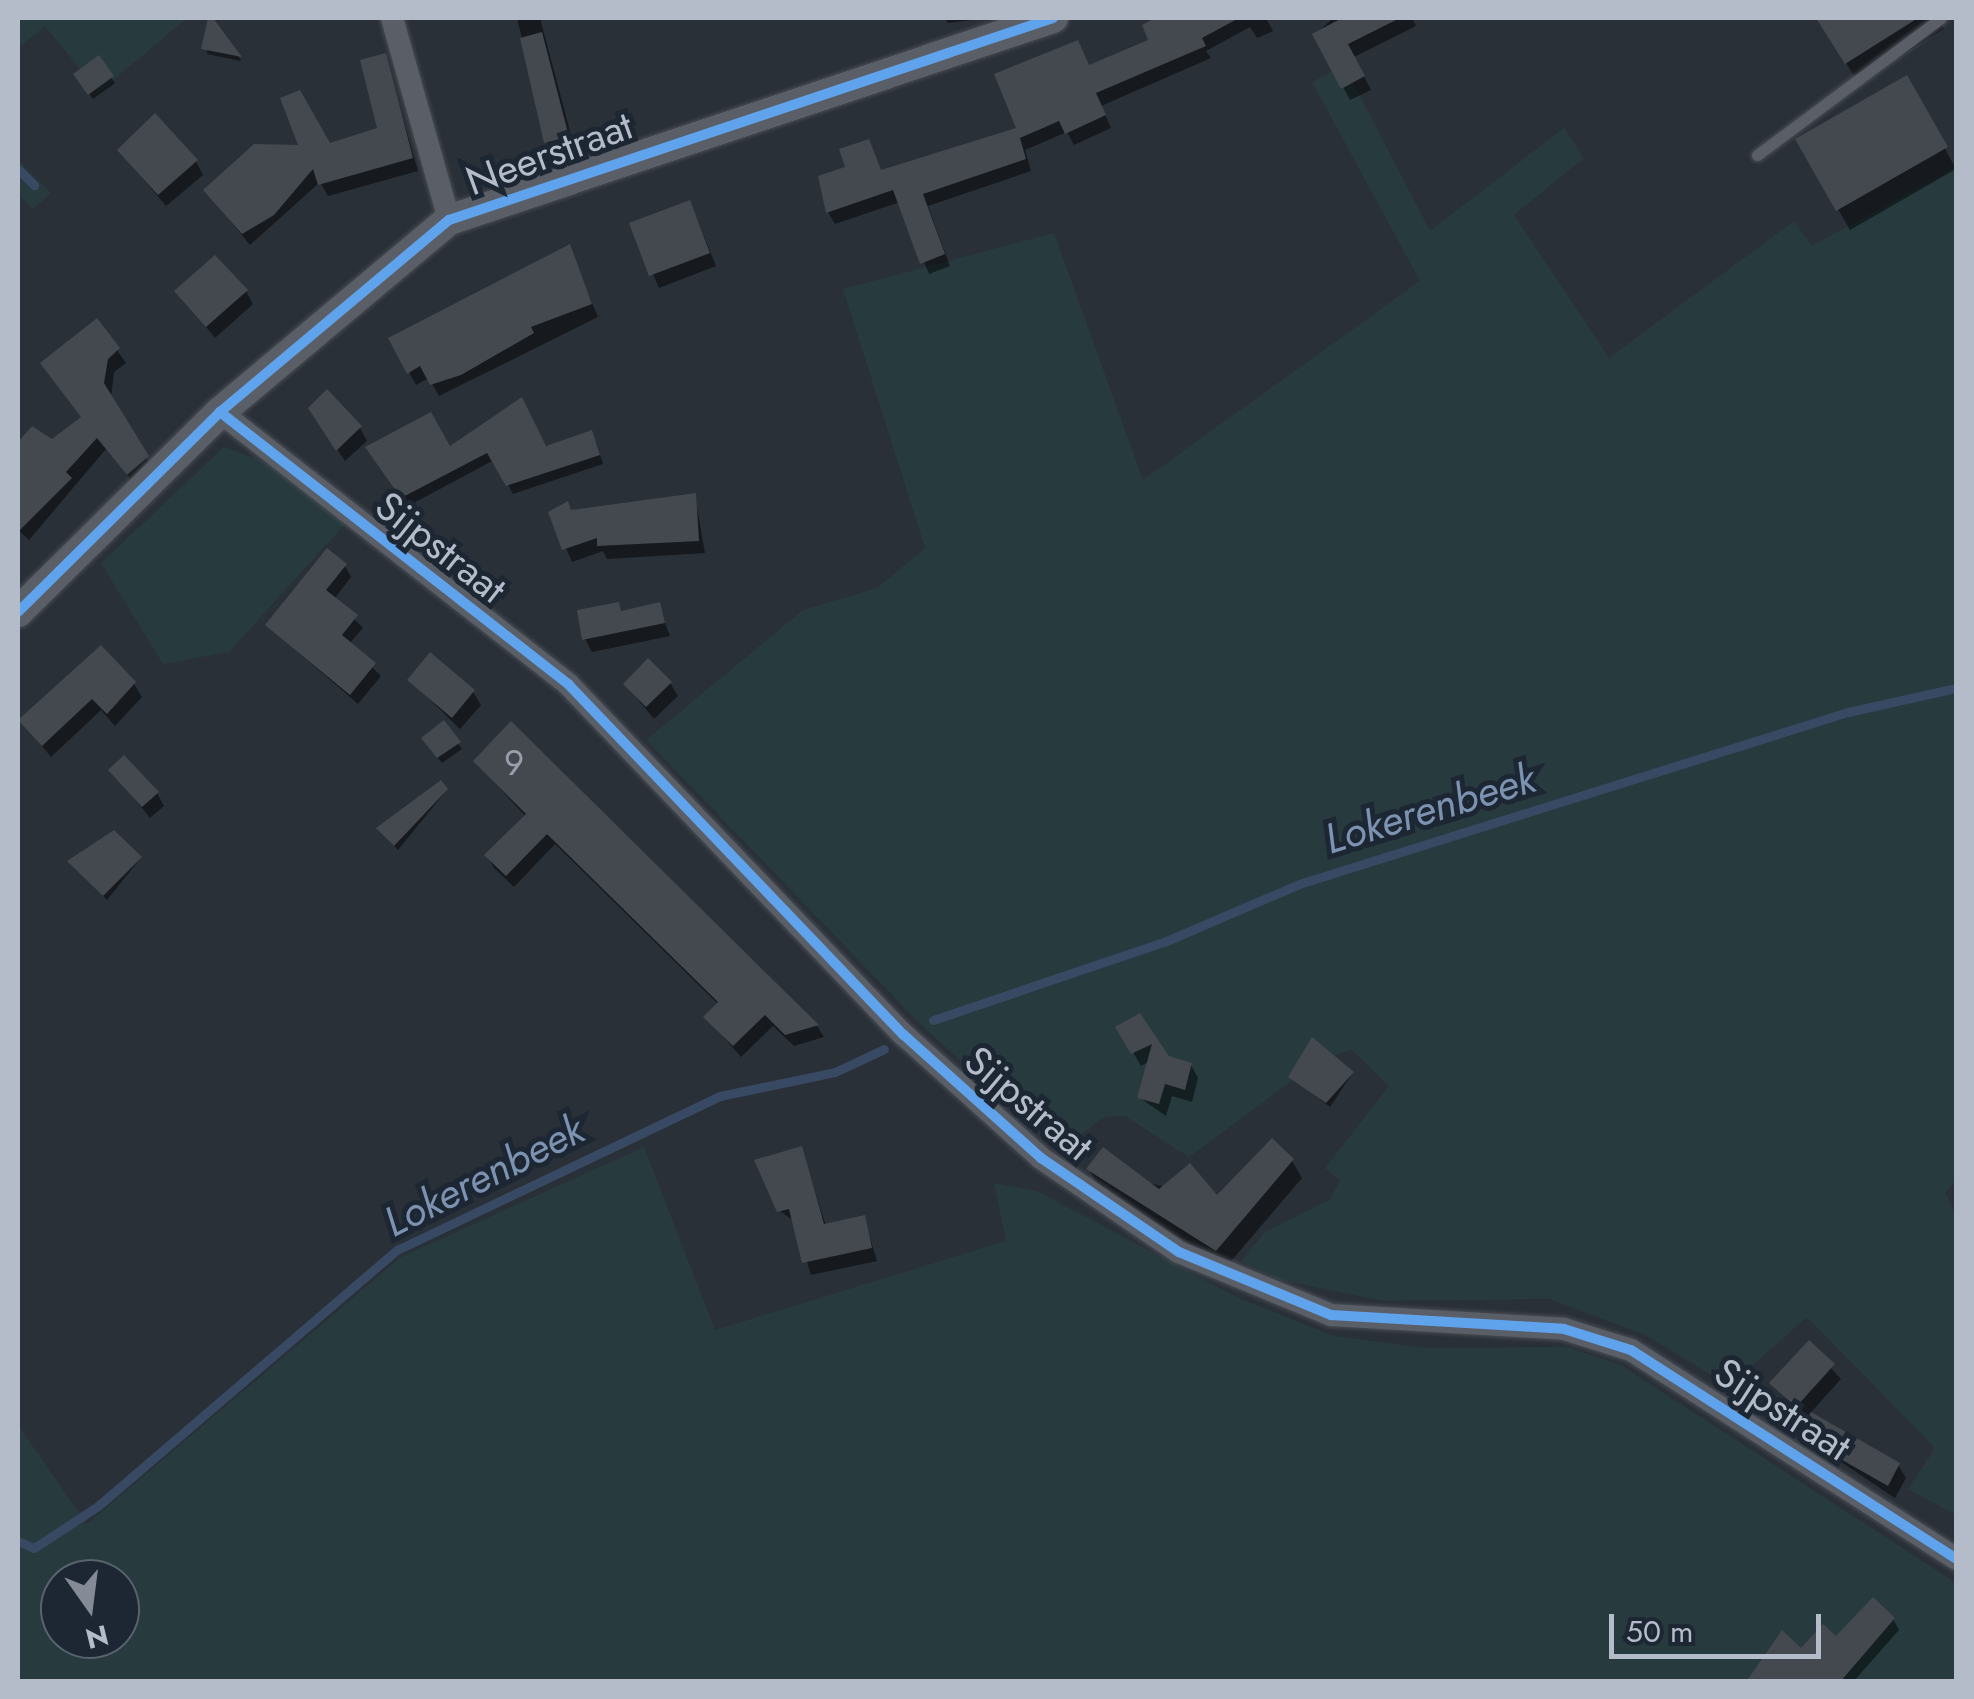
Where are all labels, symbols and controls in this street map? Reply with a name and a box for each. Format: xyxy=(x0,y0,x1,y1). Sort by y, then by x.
street label: Neerstraat xyxy=(459,101,639,205)
street label: Sijpstraat xyxy=(366,481,516,613)
house number: 9 xyxy=(504,742,524,784)
water label: Lokerenbeek xyxy=(1318,753,1542,865)
street label: Sijpstraat xyxy=(955,1036,1103,1170)
water label: Lokerenbeek xyxy=(376,1104,592,1248)
street label: Sijpstraat xyxy=(1706,1347,1860,1471)
north arrow xyxy=(40,1559,140,1659)
scale bar xyxy=(1614,1594,1826,1656)
text: 50 m xyxy=(1626,1610,1693,1653)
text: N xyxy=(81,1614,113,1659)

